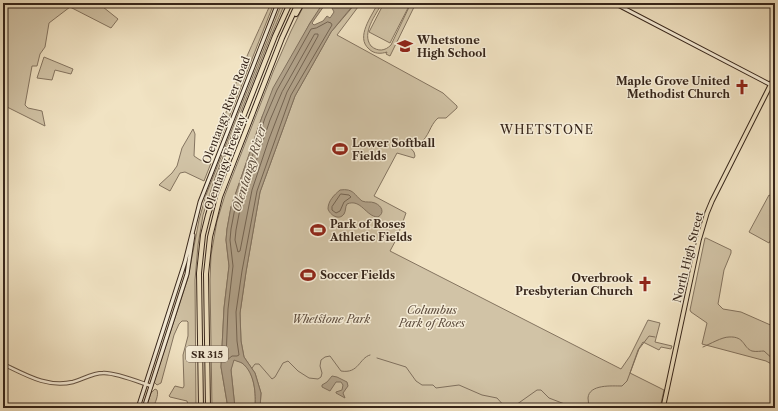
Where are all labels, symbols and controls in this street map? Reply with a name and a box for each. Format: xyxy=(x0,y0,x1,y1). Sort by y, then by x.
place label: Whetstone High School xyxy=(416,33,486,60)
school or university icon: Whetstone High School xyxy=(396,37,414,55)
street label: Olentangy River Road xyxy=(199,54,253,166)
place label: Maple Grove United Methodist Church xyxy=(616,74,731,101)
church icon: Maple Grove United Methodist Church xyxy=(733,78,751,96)
street label: Olentangy Freeway xyxy=(201,111,249,212)
district label: WHETSTONE xyxy=(499,122,594,137)
water label: Olentangy River xyxy=(229,123,269,213)
place label: Lower Softball Fields xyxy=(352,136,435,163)
sports icon: Lower Softball Fields xyxy=(331,140,349,158)
street label: North High Street xyxy=(670,210,706,304)
place label: Park of Roses Athletic Fields xyxy=(329,217,412,244)
sports icon: Park of Roses Athletic Fields xyxy=(309,221,327,239)
sports icon: Soccer Fields xyxy=(299,266,317,284)
place label: Soccer Fields xyxy=(320,268,395,282)
place label: Overbrook Presbyterian Church xyxy=(515,271,634,298)
church icon: Overbrook Presbyterian Church xyxy=(636,275,654,293)
park label: Columbus Park of Roses xyxy=(398,303,465,330)
park label: Whetstone Park xyxy=(292,312,370,326)
road number: SR 315 xyxy=(186,346,228,362)

